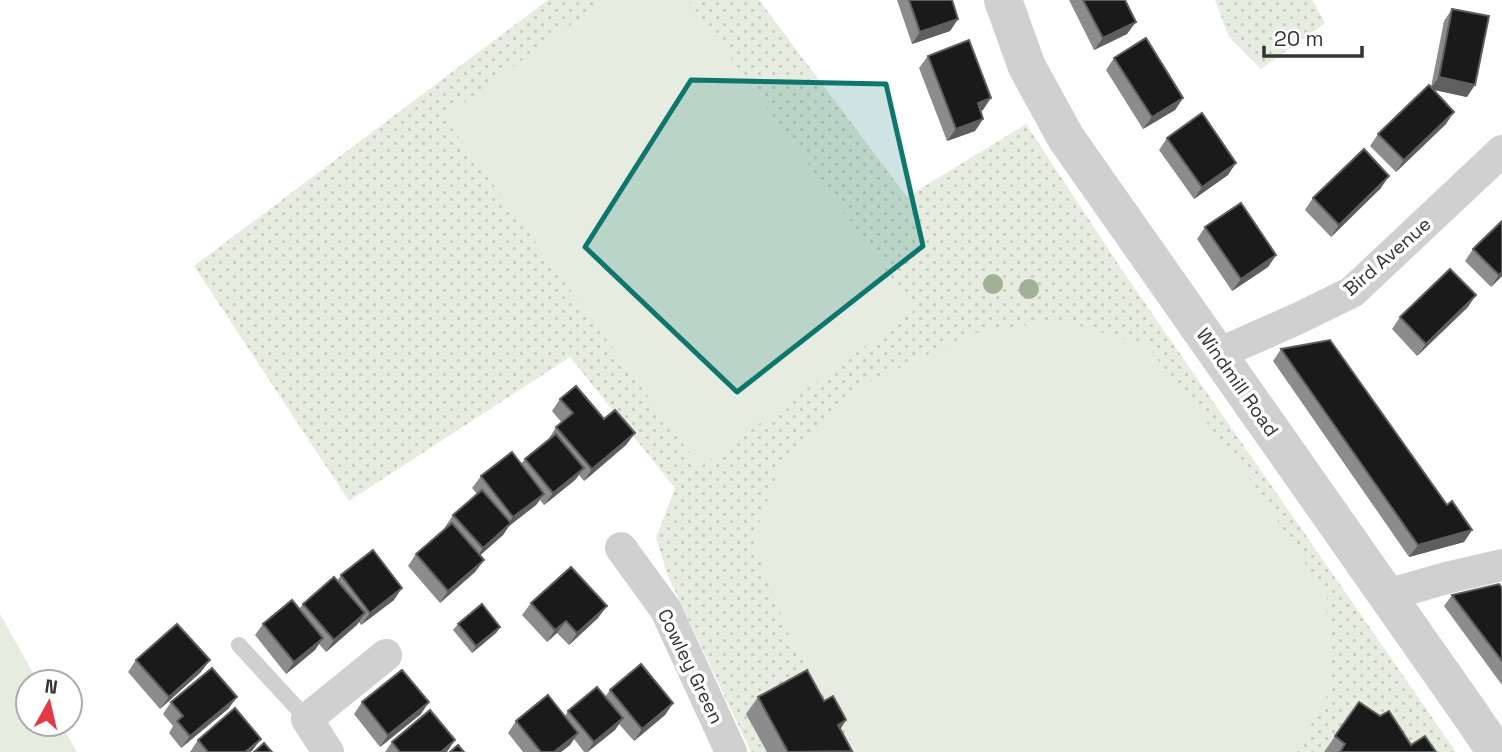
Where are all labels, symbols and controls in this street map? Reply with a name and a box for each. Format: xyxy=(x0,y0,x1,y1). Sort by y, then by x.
scale bar xyxy=(1264,14,1362,58)
text: 20 m xyxy=(1274,25,1324,52)
street label: Bird Avenue xyxy=(1338,212,1436,301)
street label: Windmill Road xyxy=(1191,323,1284,441)
street label: Cowley Green xyxy=(652,605,729,728)
north arrow xyxy=(14,668,84,738)
text: N xyxy=(43,673,59,700)

